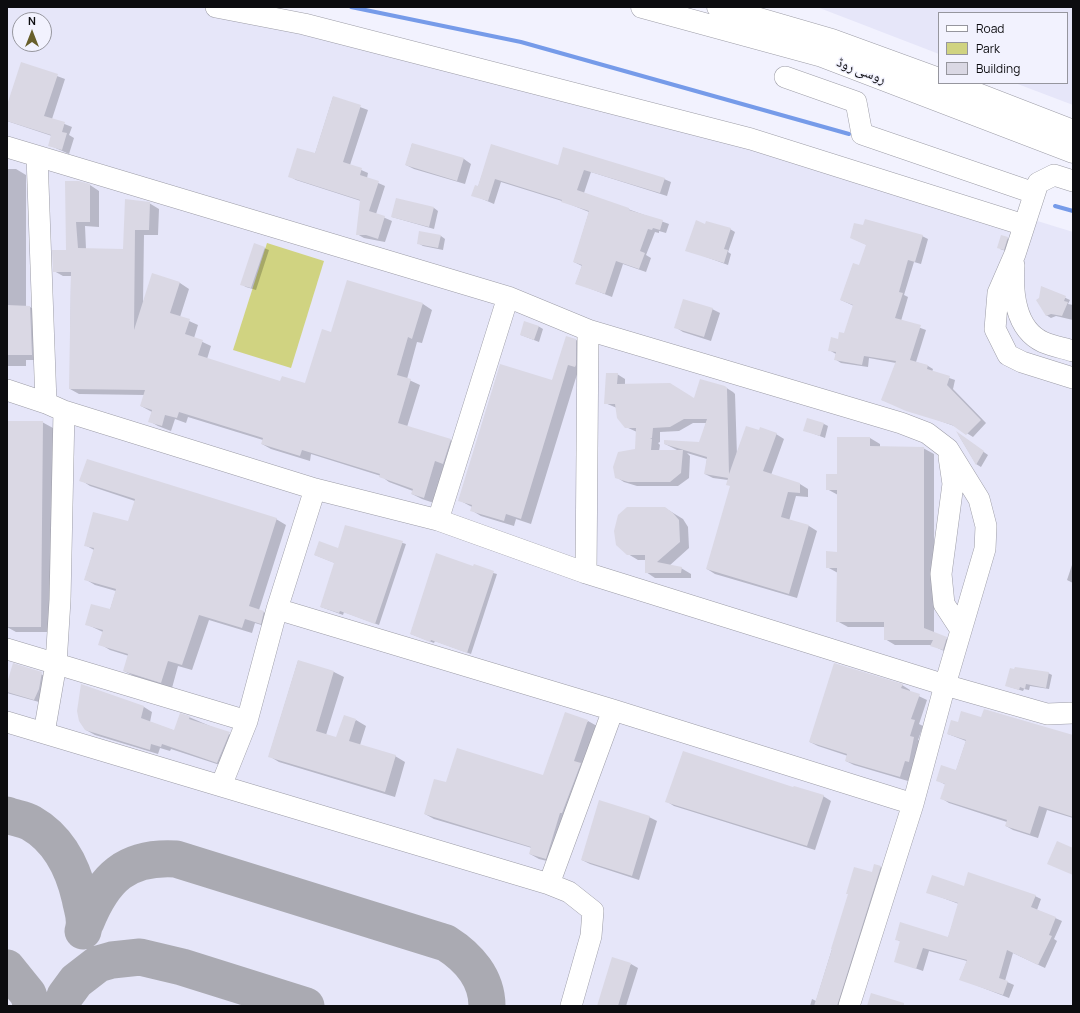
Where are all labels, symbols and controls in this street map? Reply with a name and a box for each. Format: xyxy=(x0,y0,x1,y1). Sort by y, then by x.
north arrow xyxy=(12,12,52,52)
legend xyxy=(938,12,1068,84)
text: N xyxy=(28,13,36,28)
text: Road xyxy=(976,20,1004,37)
text: Park xyxy=(976,40,1000,57)
street label: روسی روڈ xyxy=(834,54,888,88)
text: Building xyxy=(976,60,1020,77)

